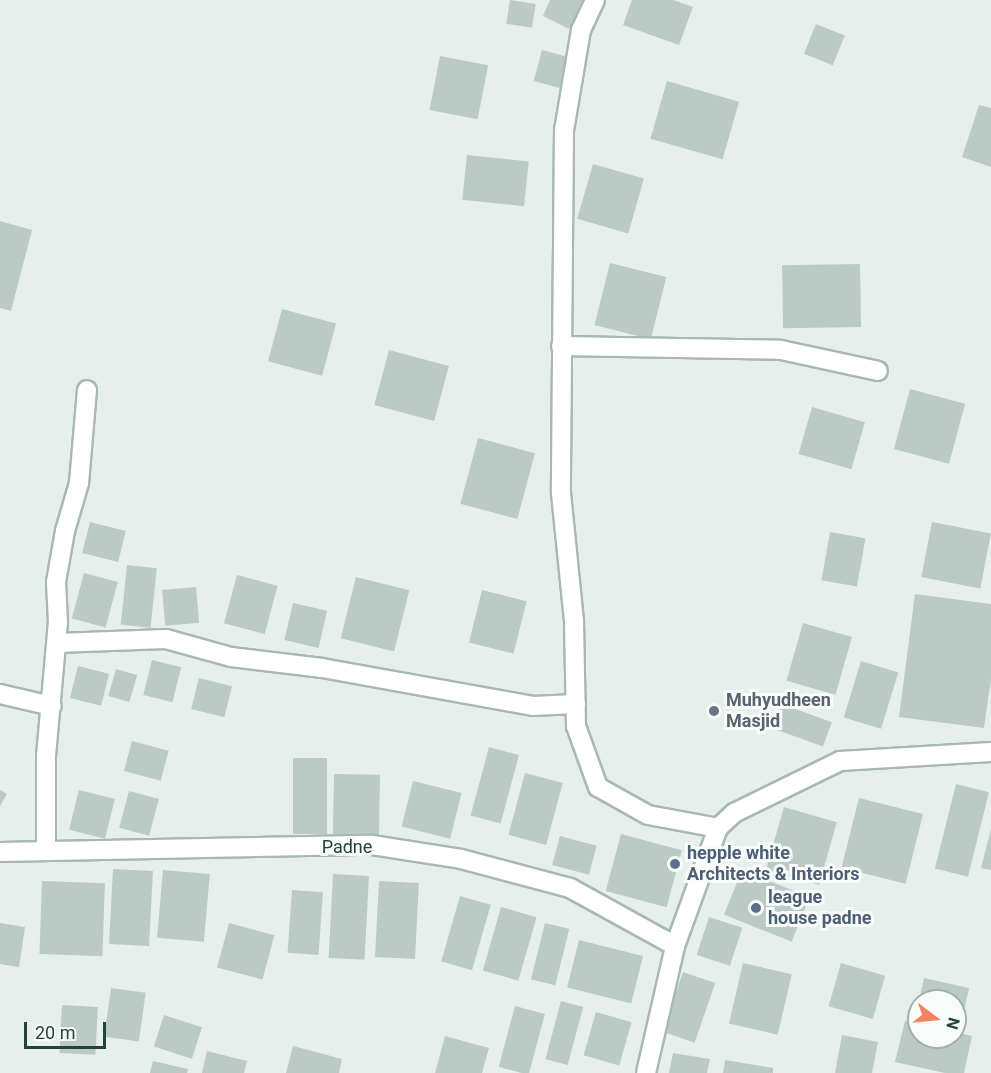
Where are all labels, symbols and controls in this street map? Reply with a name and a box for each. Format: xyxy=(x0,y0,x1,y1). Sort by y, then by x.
place label: Muhyudheen Masjid xyxy=(726,690,831,732)
marker: Muhyudheen Masjid xyxy=(707,704,721,718)
street label: Padne xyxy=(322,836,372,858)
place label: hepple white Architects & Interiors xyxy=(687,843,860,886)
marker: hepple white Architects & Interiors xyxy=(668,857,682,871)
place label: league house padne xyxy=(768,887,871,930)
marker: league house padne xyxy=(749,901,763,915)
north arrow xyxy=(907,989,967,1049)
scale bar xyxy=(27,1010,110,1048)
text: N xyxy=(942,1015,964,1032)
text: 20 m xyxy=(35,1022,75,1043)

